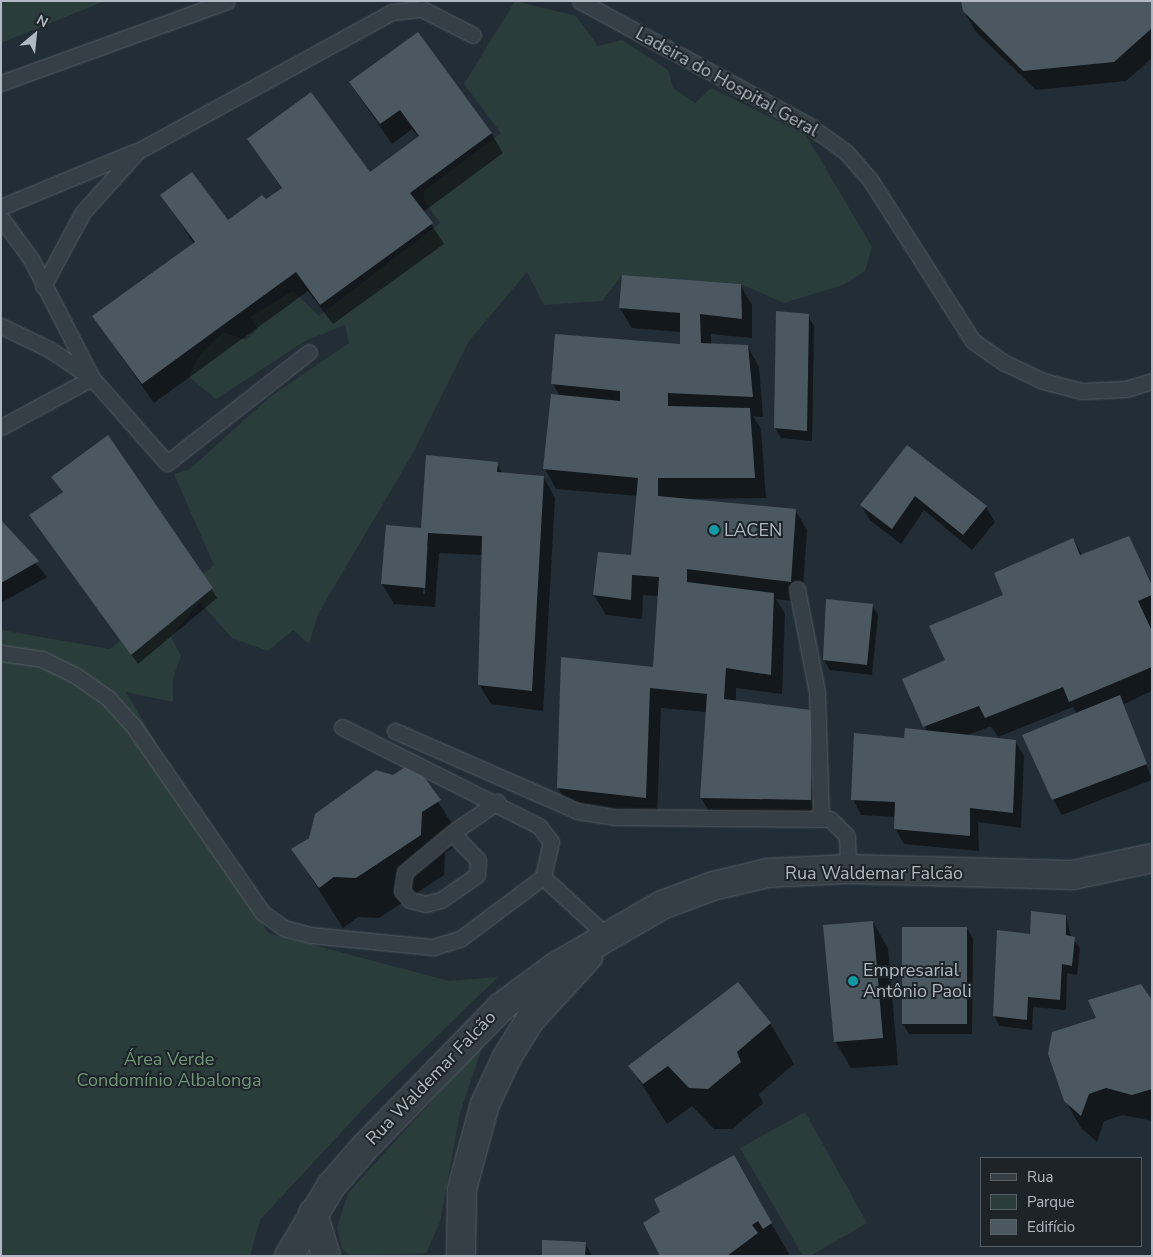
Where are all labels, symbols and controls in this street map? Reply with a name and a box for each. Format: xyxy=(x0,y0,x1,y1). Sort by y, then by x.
north arrow xyxy=(10,10,60,60)
text: N xyxy=(33,10,51,32)
street label: Ladeira do Hospital Geral xyxy=(632,23,822,141)
place label: LACEN xyxy=(724,519,782,541)
marker: LACEN xyxy=(708,524,720,536)
street label: Rua Waldemar Falcão xyxy=(785,862,963,884)
place label: Empresarial Antônio Paoli xyxy=(863,960,972,1002)
marker: Empresarial Antônio Paoli xyxy=(847,975,859,987)
street label: Rua Waldemar Falcão xyxy=(361,1006,501,1150)
park label: Área Verde Condomínio Albalonga xyxy=(77,1049,261,1092)
legend xyxy=(980,1157,1143,1247)
text: Rua xyxy=(1027,1167,1053,1187)
text: Parque xyxy=(1027,1192,1075,1212)
text: Edifício xyxy=(1027,1217,1075,1237)

